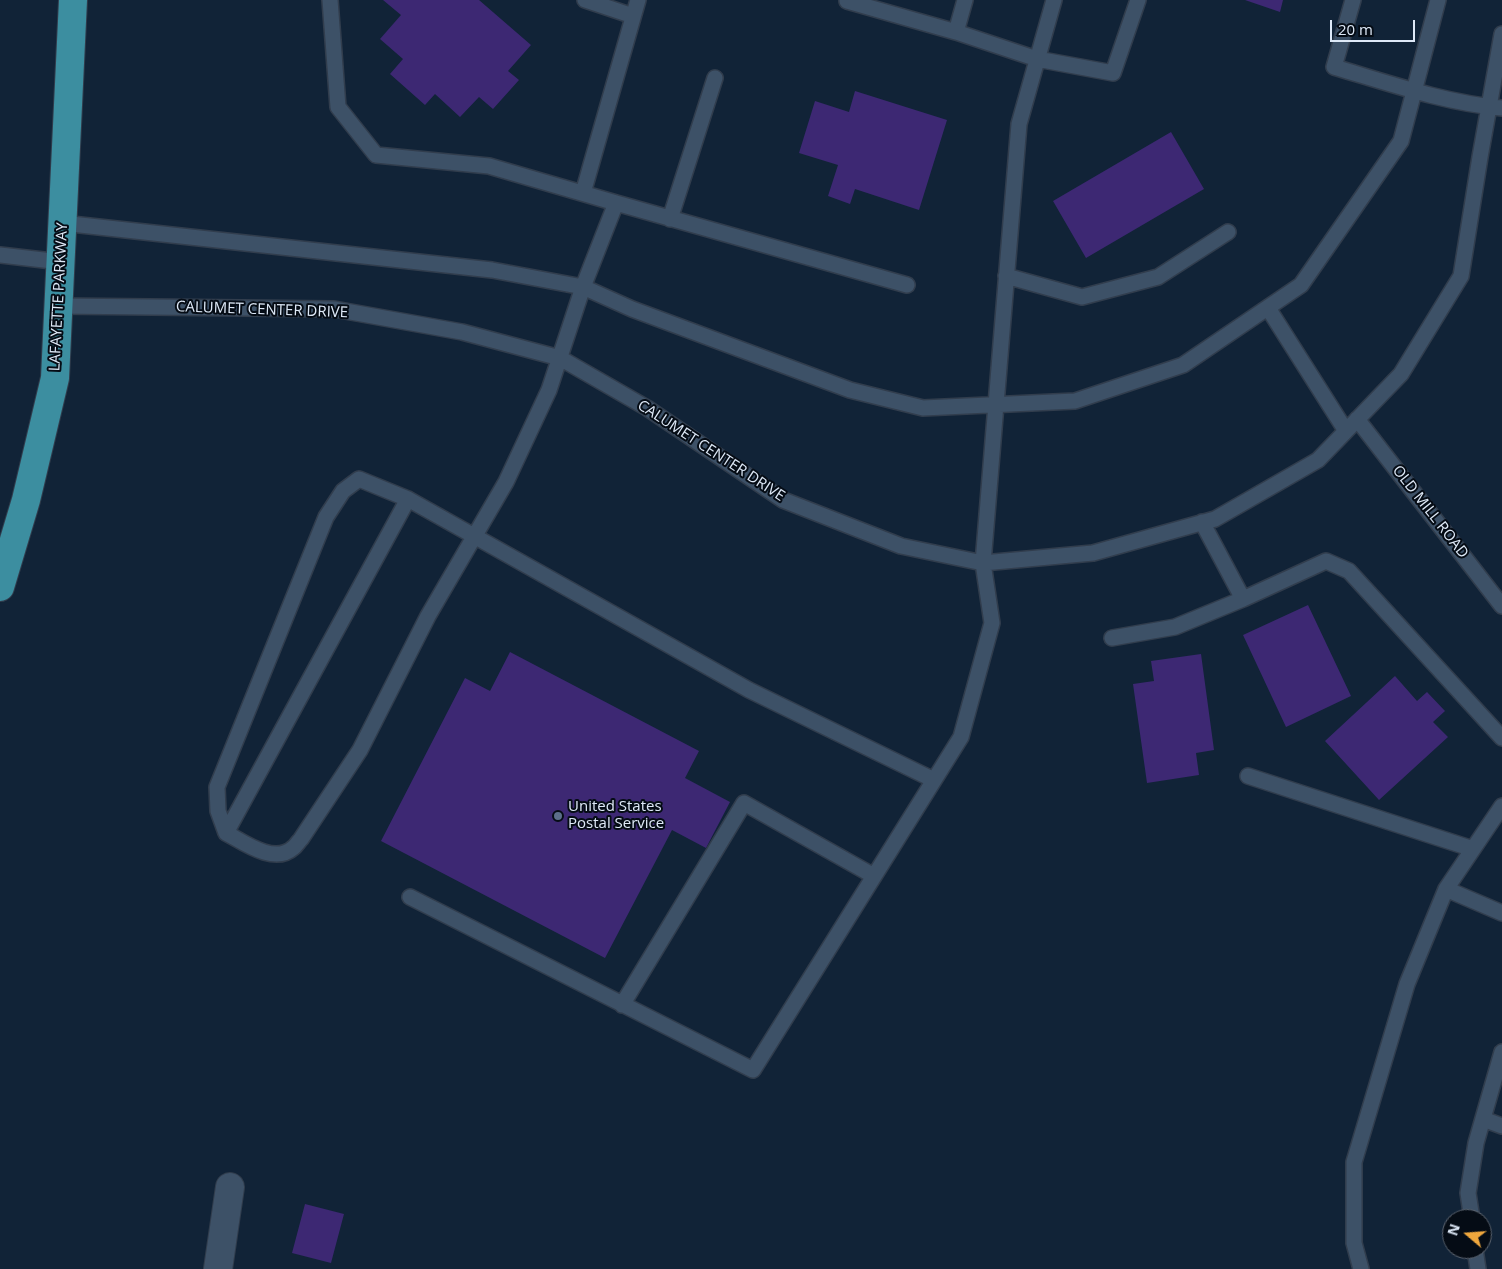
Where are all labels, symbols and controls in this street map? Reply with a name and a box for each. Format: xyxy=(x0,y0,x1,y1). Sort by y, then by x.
scale bar xyxy=(1332,10,1417,42)
text: 20 m xyxy=(1338,19,1373,39)
street label: LAFAYETTE PARKWAY xyxy=(46,222,72,372)
street label: CALUMET CENTER DRIVE xyxy=(176,298,348,322)
street label: CALUMET CENTER DRIVE xyxy=(634,397,788,505)
street label: OLD MILL ROAD xyxy=(1388,462,1472,562)
place label: United States Postal Service xyxy=(568,798,664,833)
marker: United States Postal Service xyxy=(552,810,564,822)
north arrow xyxy=(1442,1209,1492,1259)
text: N xyxy=(1442,1221,1464,1238)

